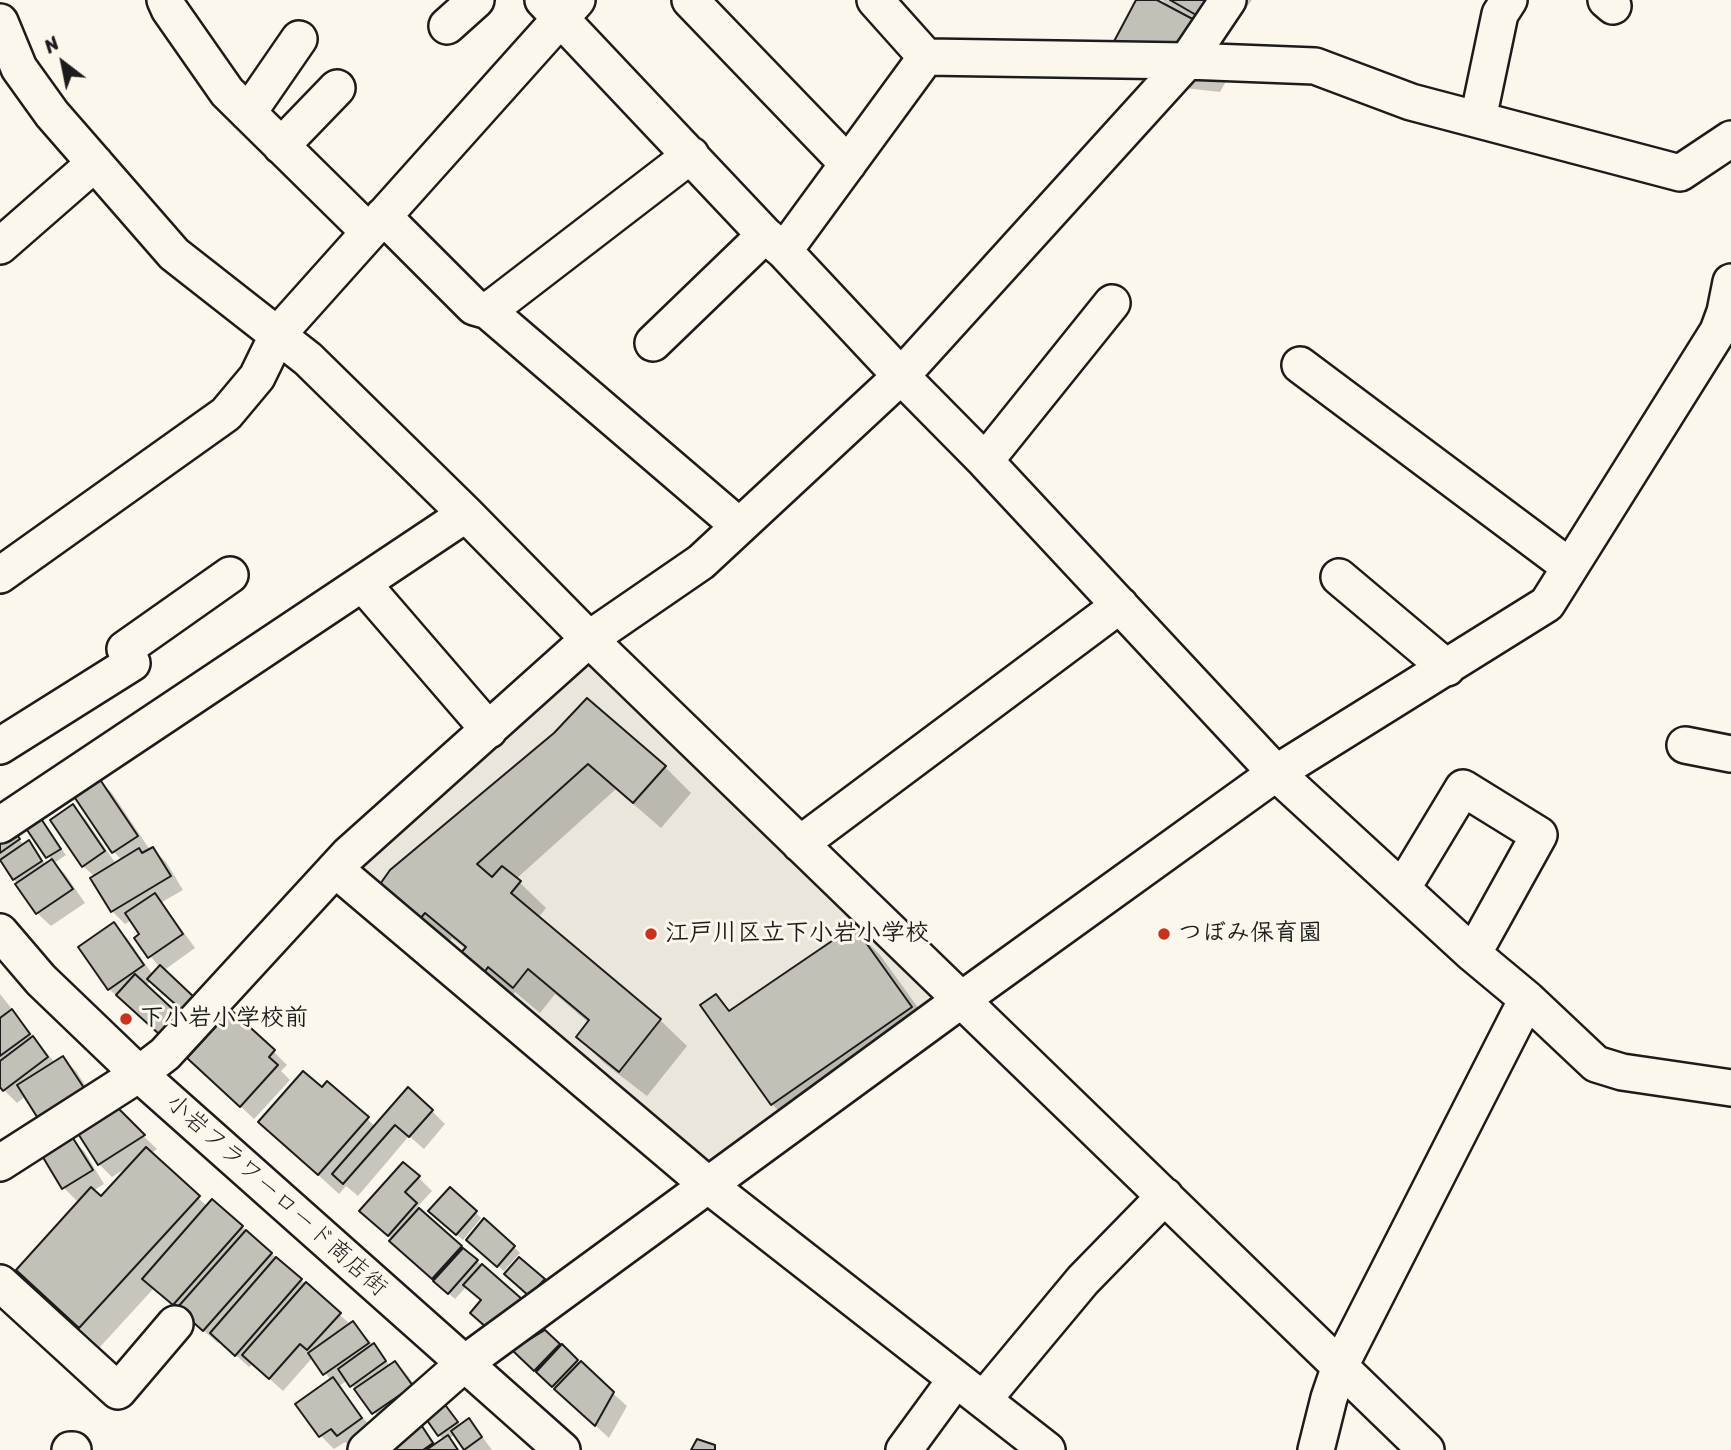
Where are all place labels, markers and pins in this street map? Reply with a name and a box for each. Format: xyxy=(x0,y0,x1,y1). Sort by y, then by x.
place label: 江戸川区立下小岩小学校 xyxy=(665,920,929,948)
place label: つぼみ保育園 xyxy=(1178,920,1322,948)
marker: 江戸川区立下小岩小学校 xyxy=(643,926,659,942)
marker: つぼみ保育園 xyxy=(1156,926,1172,942)
place label: 下小岩小学校前 xyxy=(140,1005,308,1033)
marker: 下小岩小学校前 xyxy=(118,1011,134,1027)

